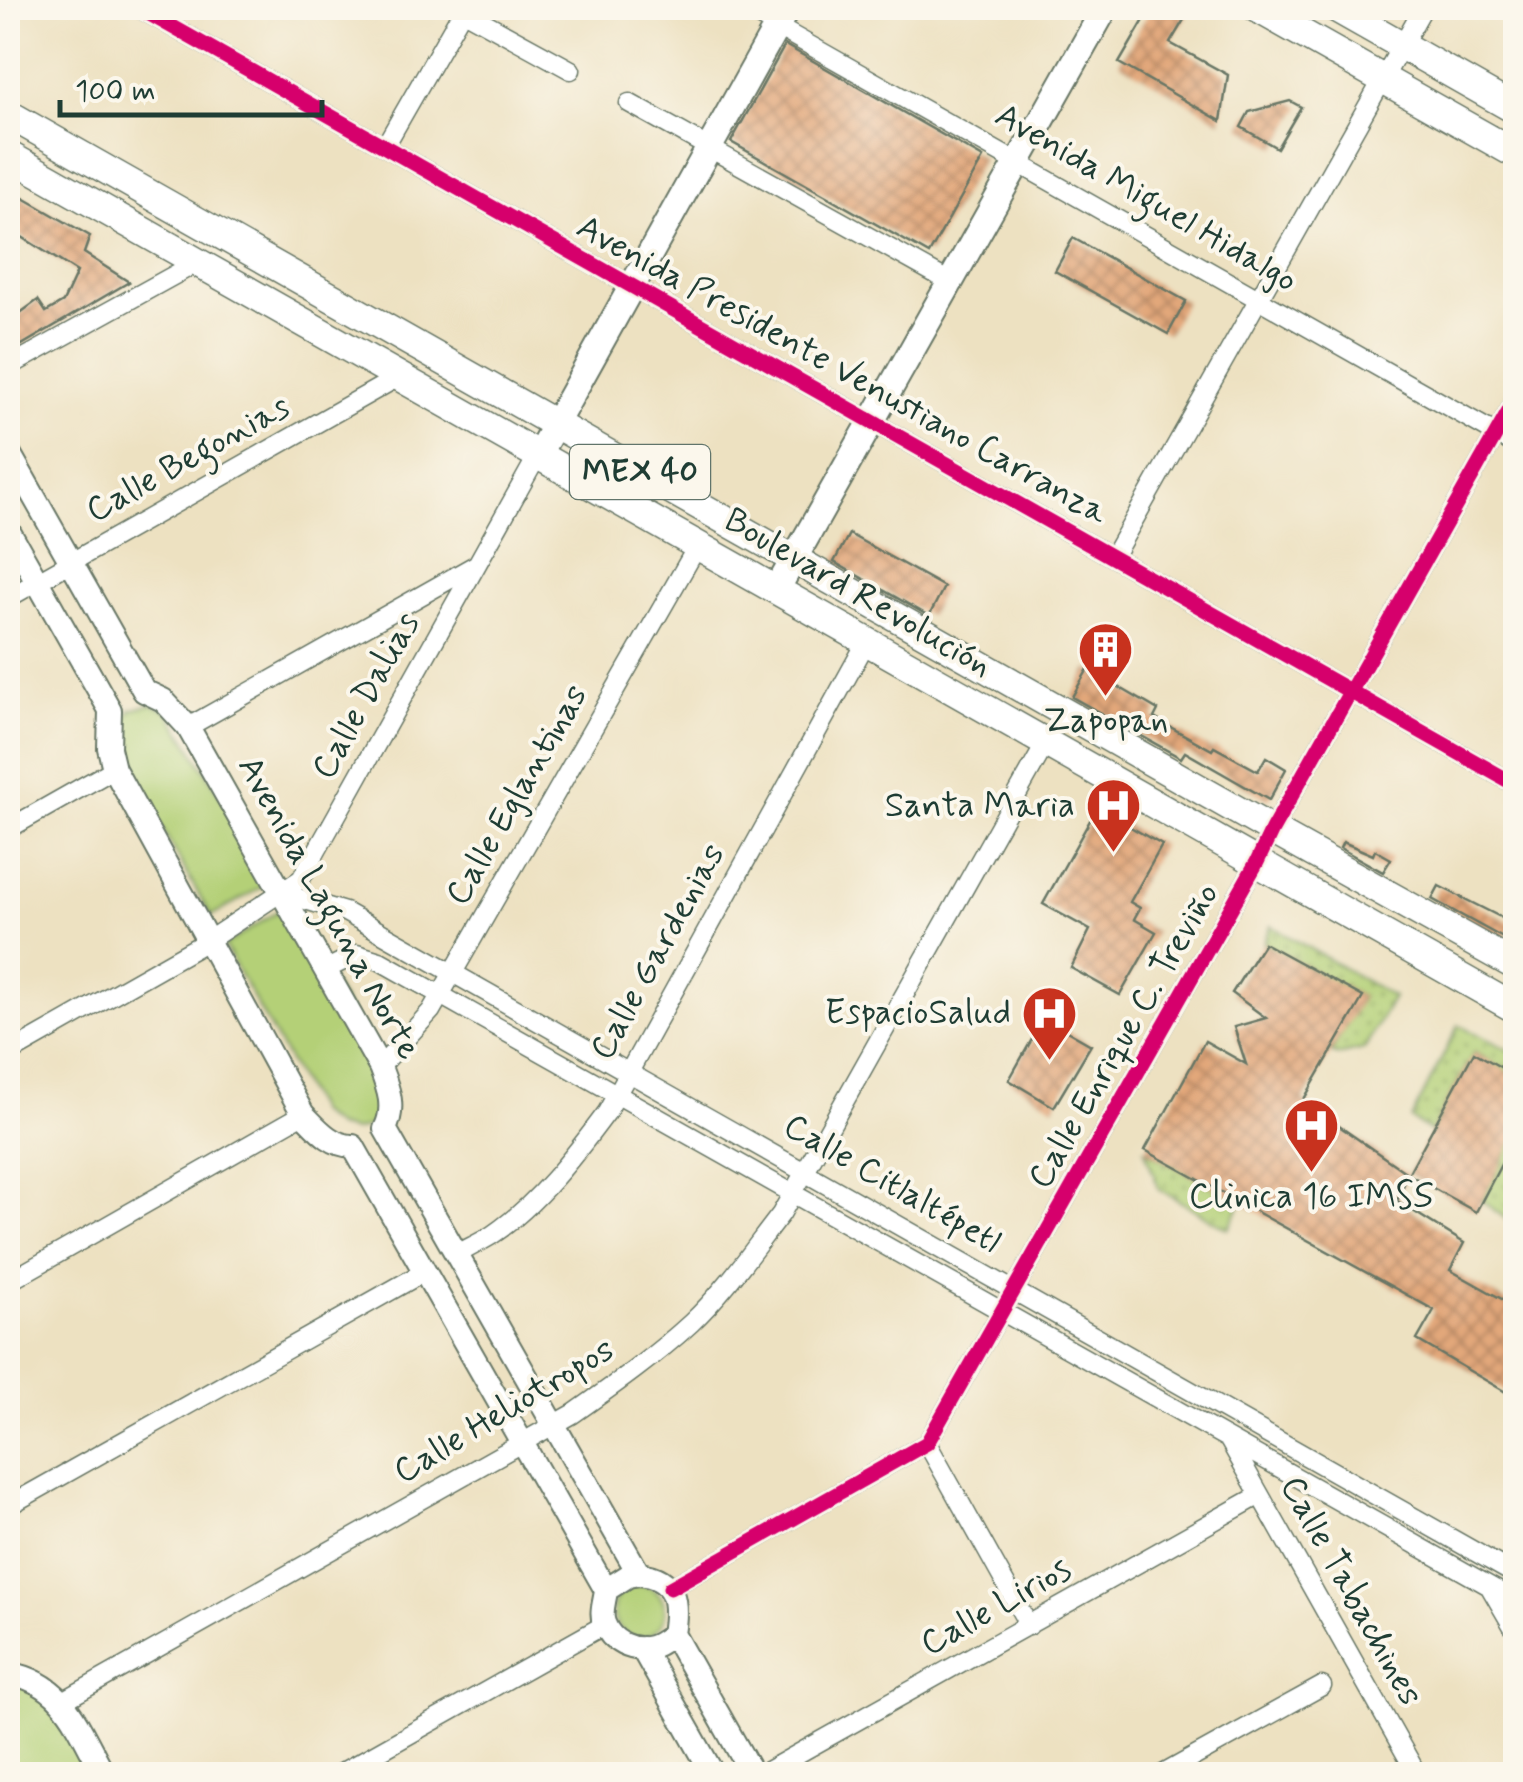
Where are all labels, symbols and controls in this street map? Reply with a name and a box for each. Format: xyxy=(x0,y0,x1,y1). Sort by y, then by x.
scale bar xyxy=(60,55,322,117)
text: 100 m xyxy=(75,72,156,111)
street label: Avenida Miguel Hidalgo xyxy=(984,93,1306,307)
street label: Avenida Presidente Venustiano Carranza xyxy=(568,204,1117,536)
street label: Calle Begonias xyxy=(78,384,300,537)
road number: MEX 40 xyxy=(570,445,710,499)
street label: Boulevard Revolución xyxy=(716,498,1000,688)
street label: Calle Dalias xyxy=(301,604,431,788)
building icon: Zapopan xyxy=(1076,620,1136,699)
street label: Calle Eglantinas xyxy=(435,676,599,914)
place label: Zapopan xyxy=(1044,698,1168,744)
street label: Avenida Laguna Norte xyxy=(223,748,432,1070)
hospital icon: Santa Maria xyxy=(1084,776,1144,855)
place label: Santa Maria xyxy=(885,783,1075,829)
street label: Calle Gardenias xyxy=(580,836,736,1068)
street label: Calle Enrique C. Treviño xyxy=(1018,875,1230,1197)
hospital icon: EspacioSalud xyxy=(1020,983,1080,1062)
place label: EspacioSalud xyxy=(825,990,1011,1036)
hospital icon: Clinica 16 IMSS xyxy=(1281,1096,1341,1175)
street label: Calle Citlaltépetl xyxy=(775,1103,1009,1265)
place label: Clinica 16 IMSS xyxy=(1189,1174,1433,1220)
street label: Calle Heliotropos xyxy=(385,1327,623,1495)
street label: Calle Tabachines xyxy=(1269,1468,1433,1714)
street label: Calle Lirios xyxy=(912,1547,1080,1667)

